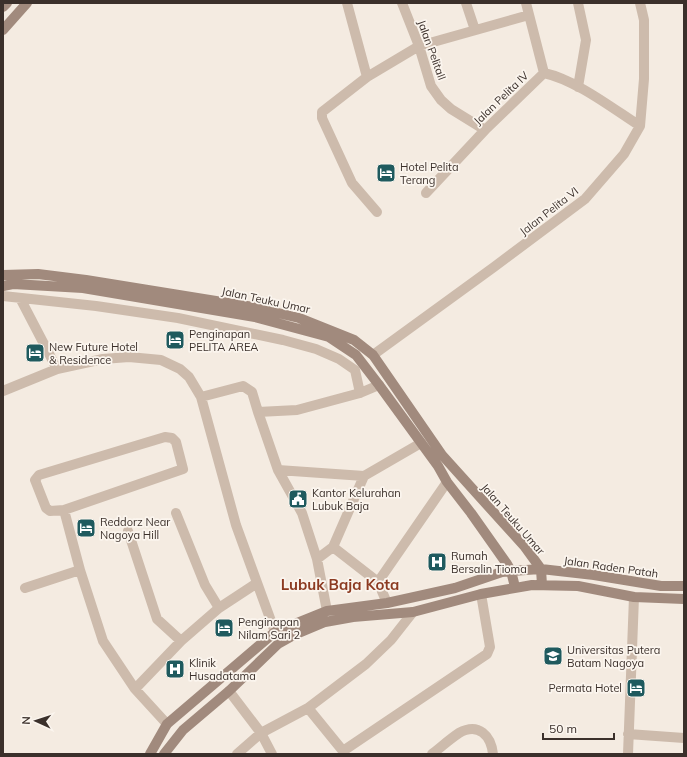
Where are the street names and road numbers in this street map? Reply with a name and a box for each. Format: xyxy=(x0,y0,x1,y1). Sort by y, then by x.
street label: Jalan PelitaII xyxy=(415,18,449,82)
street label: Jalan Pelita IV xyxy=(471,68,532,128)
street label: Jalan Pelita VI xyxy=(517,184,581,238)
street label: Jalan Teuku Umar xyxy=(220,284,312,316)
street label: Jalan Teuku Umar xyxy=(478,480,548,558)
street label: Jalan Raden Patah xyxy=(563,553,659,581)

